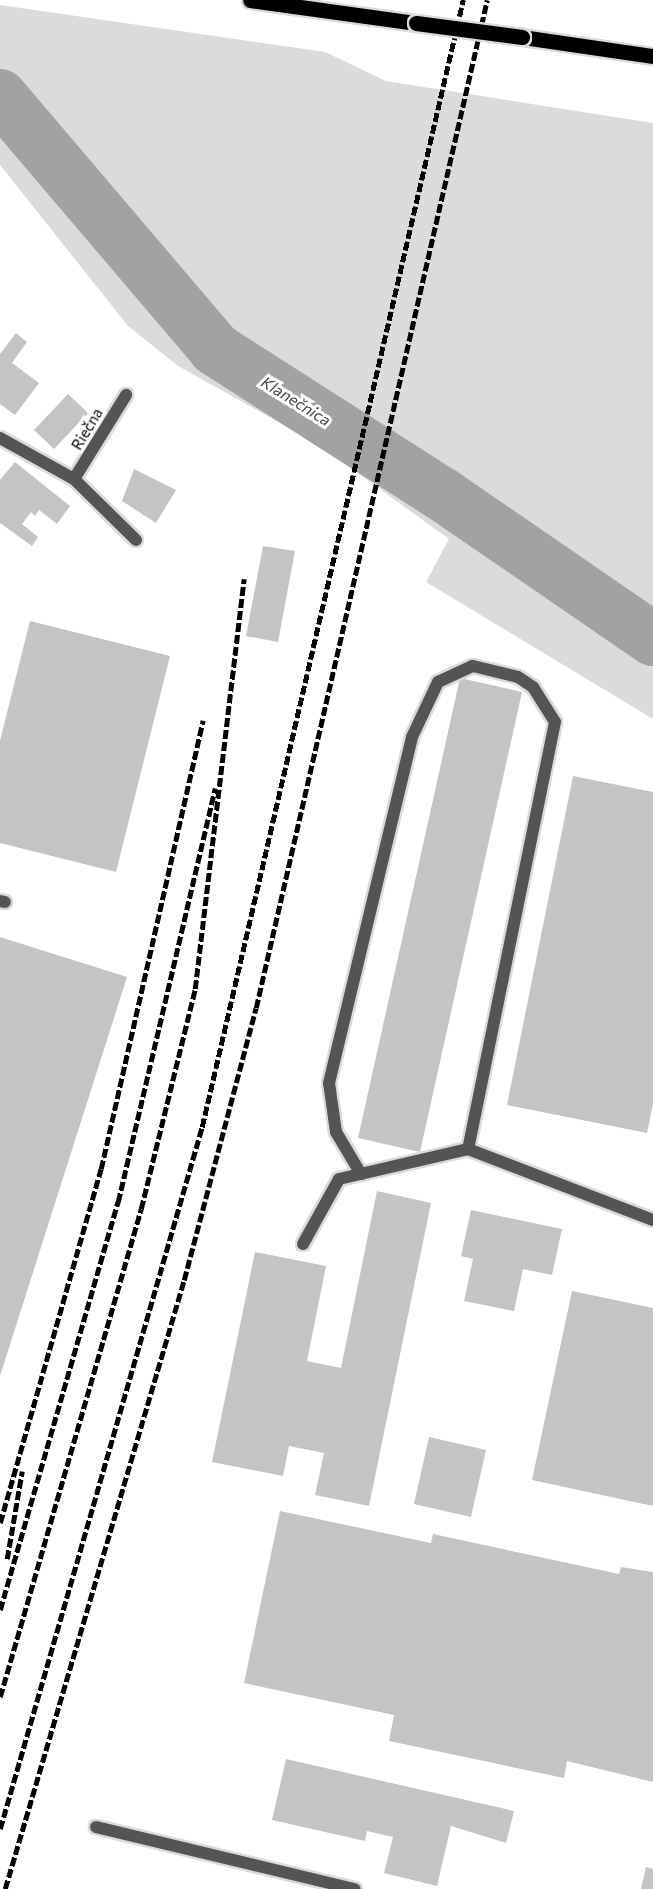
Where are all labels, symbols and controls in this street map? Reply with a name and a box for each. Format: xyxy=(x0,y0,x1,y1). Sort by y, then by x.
water label: Klanečnica xyxy=(258,372,334,430)
street label: Riečna xyxy=(68,405,106,453)

